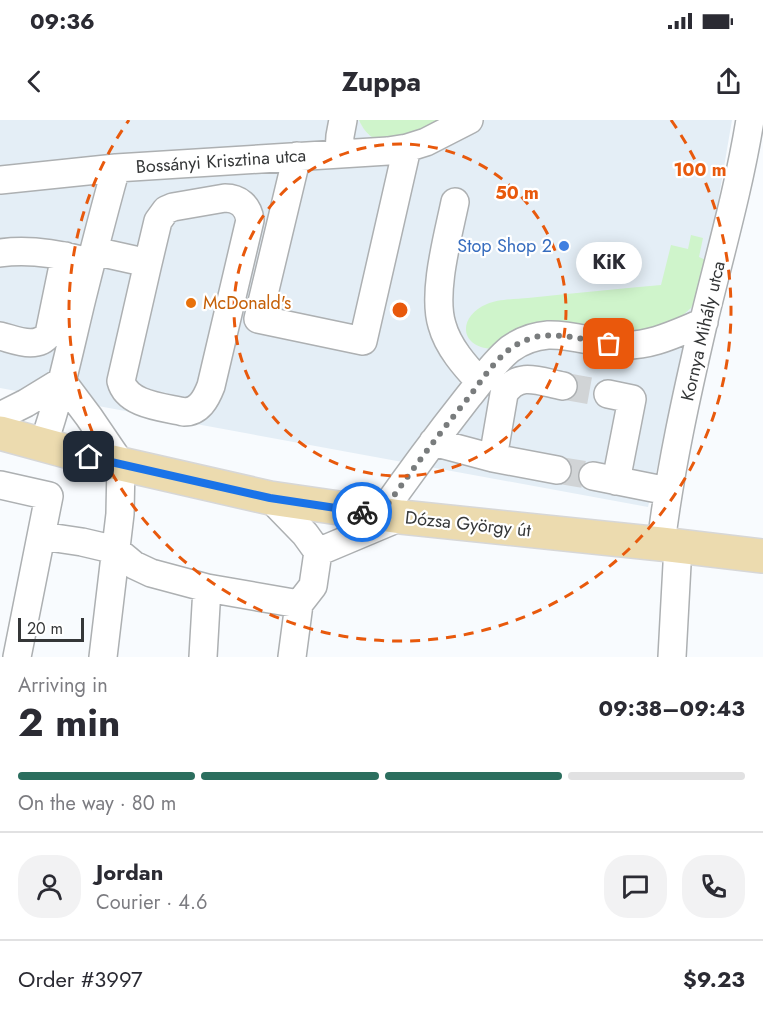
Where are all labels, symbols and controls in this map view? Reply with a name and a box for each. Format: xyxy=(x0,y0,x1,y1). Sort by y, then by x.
text: 09:36 xyxy=(30,5,95,37)
text: Zuppa xyxy=(342,62,421,101)
icon: back xyxy=(18,65,51,98)
icon: share xyxy=(712,65,745,98)
street label: Bossányi Krisztina utca xyxy=(135,142,307,180)
text: 100 m xyxy=(673,157,727,183)
text: 50 m xyxy=(495,180,539,206)
place label: Stop Shop 2 xyxy=(457,233,552,259)
marker: Stop Shop 2 xyxy=(557,239,571,253)
callout: KiK xyxy=(576,242,642,284)
text: KiK xyxy=(592,248,626,277)
street label: Kornya Mihály utca xyxy=(674,258,732,404)
place label: McDonald's xyxy=(203,290,291,316)
marker: McDonald's xyxy=(184,296,198,310)
centre of rings xyxy=(390,300,410,320)
pin xyxy=(583,318,634,369)
icon: bag xyxy=(592,327,625,360)
pin xyxy=(63,431,114,482)
icon: home xyxy=(72,440,105,473)
courier xyxy=(332,482,392,542)
icon: bike xyxy=(346,496,379,529)
street label: Dózsa György út xyxy=(404,504,533,544)
scale bar xyxy=(18,615,84,642)
text: 20 m xyxy=(27,617,63,640)
text: Arriving in xyxy=(18,671,108,700)
text: 09:38–09:43 xyxy=(599,692,745,724)
text: 2 min xyxy=(18,694,120,751)
text: On the way · 80 m xyxy=(18,789,176,818)
button: person xyxy=(18,855,81,918)
button: chat xyxy=(604,855,667,918)
button: phone xyxy=(682,855,745,918)
text: Jordan xyxy=(96,856,163,888)
text: Courier · 4.6 xyxy=(96,888,208,917)
text: Order #3997 xyxy=(18,963,143,995)
text: $9.23 xyxy=(683,963,745,995)

